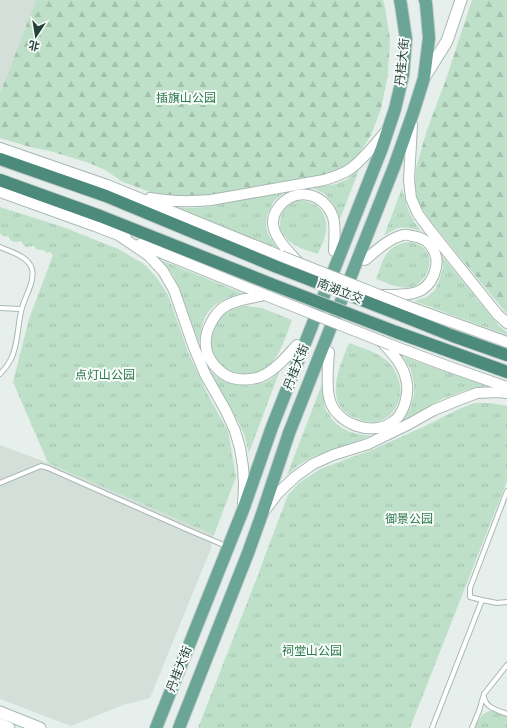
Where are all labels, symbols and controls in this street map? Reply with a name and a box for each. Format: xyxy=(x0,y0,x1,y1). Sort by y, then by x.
north arrow xyxy=(16,16,56,56)
street label: 丹桂大街 xyxy=(392,37,410,87)
text: 北 xyxy=(27,39,41,54)
park label: 插旗山公园 xyxy=(156,90,216,104)
street label: 南湖立交 xyxy=(315,275,365,305)
street label: 丹桂大街 xyxy=(280,342,311,392)
park label: 点灯山公园 xyxy=(75,367,135,381)
park label: 御景公园 xyxy=(385,511,433,525)
park label: 祠堂山公园 xyxy=(282,643,342,657)
street label: 丹桂大街 xyxy=(163,644,194,694)

